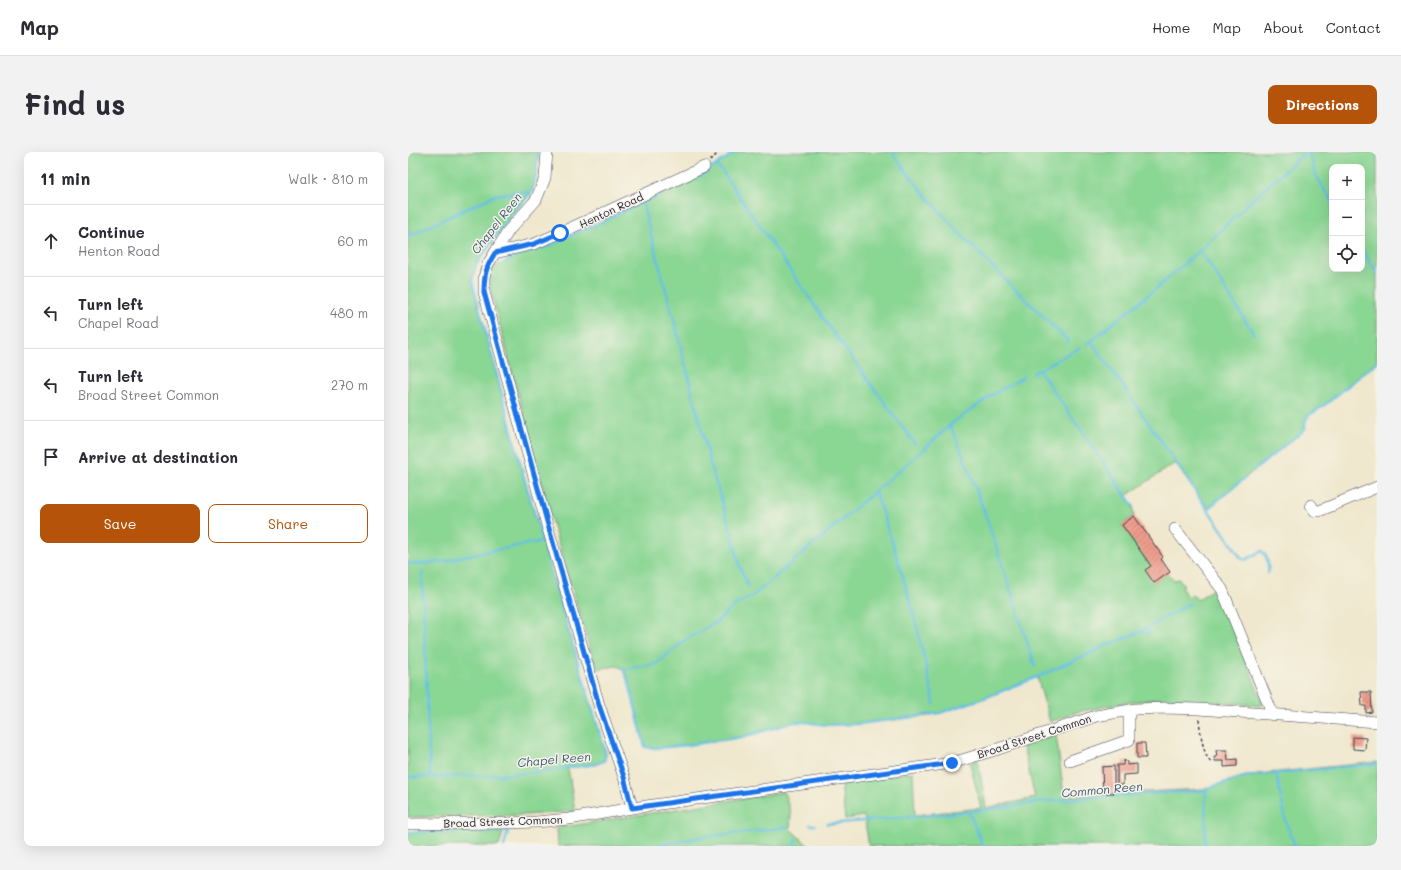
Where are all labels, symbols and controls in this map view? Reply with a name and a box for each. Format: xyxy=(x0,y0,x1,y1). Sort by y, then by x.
text: Map xyxy=(20,15,59,40)
text: Home xyxy=(1152,18,1190,37)
text: Map xyxy=(1212,18,1241,37)
text: About xyxy=(1263,18,1304,37)
text: Contact xyxy=(1326,18,1381,37)
button: Directions xyxy=(1268,85,1377,124)
text: Find us xyxy=(24,86,125,122)
map controls xyxy=(1329,164,1365,272)
button: + xyxy=(1329,164,1365,200)
text: 11 min xyxy=(40,167,90,189)
text: Walk · 810 m xyxy=(288,170,368,187)
water label: Chapel Reen xyxy=(467,189,525,257)
street label: Henton Road xyxy=(577,189,646,231)
button: − xyxy=(1329,200,1365,236)
text: Continue xyxy=(78,222,145,242)
route start xyxy=(551,224,569,242)
icon: ahead xyxy=(40,230,62,252)
text: 60 m xyxy=(338,232,368,249)
button: locate xyxy=(1329,236,1365,272)
text: Henton Road xyxy=(78,242,160,259)
text: Turn left xyxy=(78,294,143,314)
icon: left xyxy=(40,302,62,324)
text: 480 m xyxy=(330,304,368,321)
text: Chapel Road xyxy=(78,314,159,331)
text: Turn left xyxy=(78,366,143,386)
icon: left xyxy=(40,374,62,396)
text: 270 m xyxy=(331,376,368,393)
text: Broad Street Common xyxy=(78,386,219,403)
icon: arrive xyxy=(40,446,62,468)
text: Arrive at destination xyxy=(78,447,238,467)
button: Save xyxy=(40,504,200,543)
button: Share xyxy=(208,504,368,543)
street label: Broad Street Common xyxy=(975,710,1093,762)
water label: Chapel Reen xyxy=(517,748,592,770)
route end xyxy=(943,754,961,772)
water label: Common Reen xyxy=(1061,777,1144,801)
street label: Broad Street Common xyxy=(443,811,563,831)

